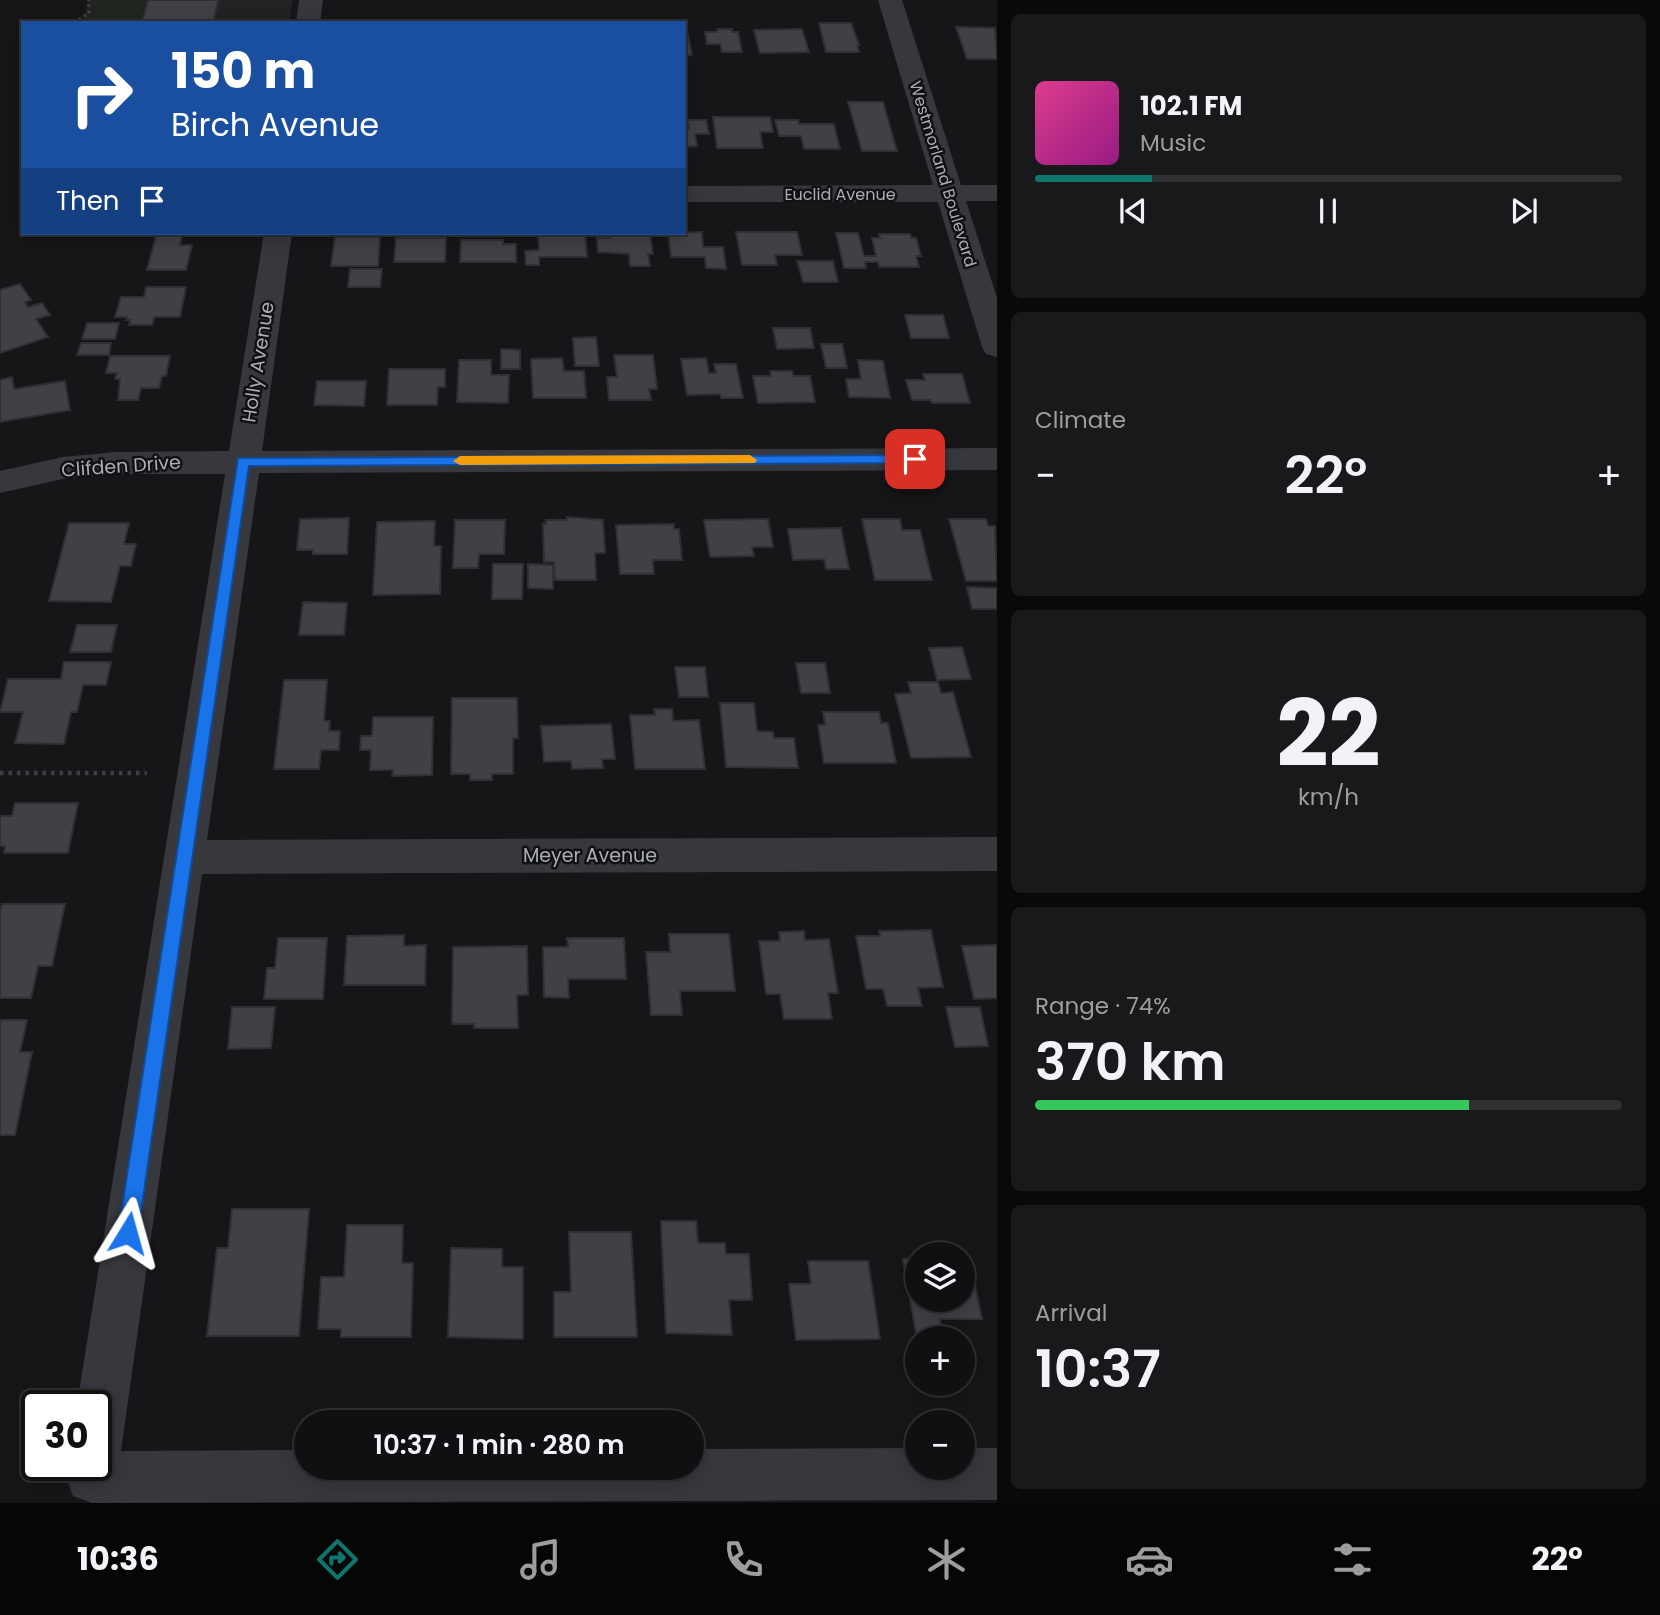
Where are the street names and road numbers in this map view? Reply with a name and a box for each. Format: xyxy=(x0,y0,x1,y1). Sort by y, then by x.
street label: Westmorland Boulevard xyxy=(904,78,982,270)
street label: Euclid Avenue xyxy=(784,183,896,206)
street label: Holly Avenue xyxy=(235,300,281,424)
street label: Clifden Drive xyxy=(60,448,182,484)
street label: Meyer Avenue xyxy=(523,842,657,869)

